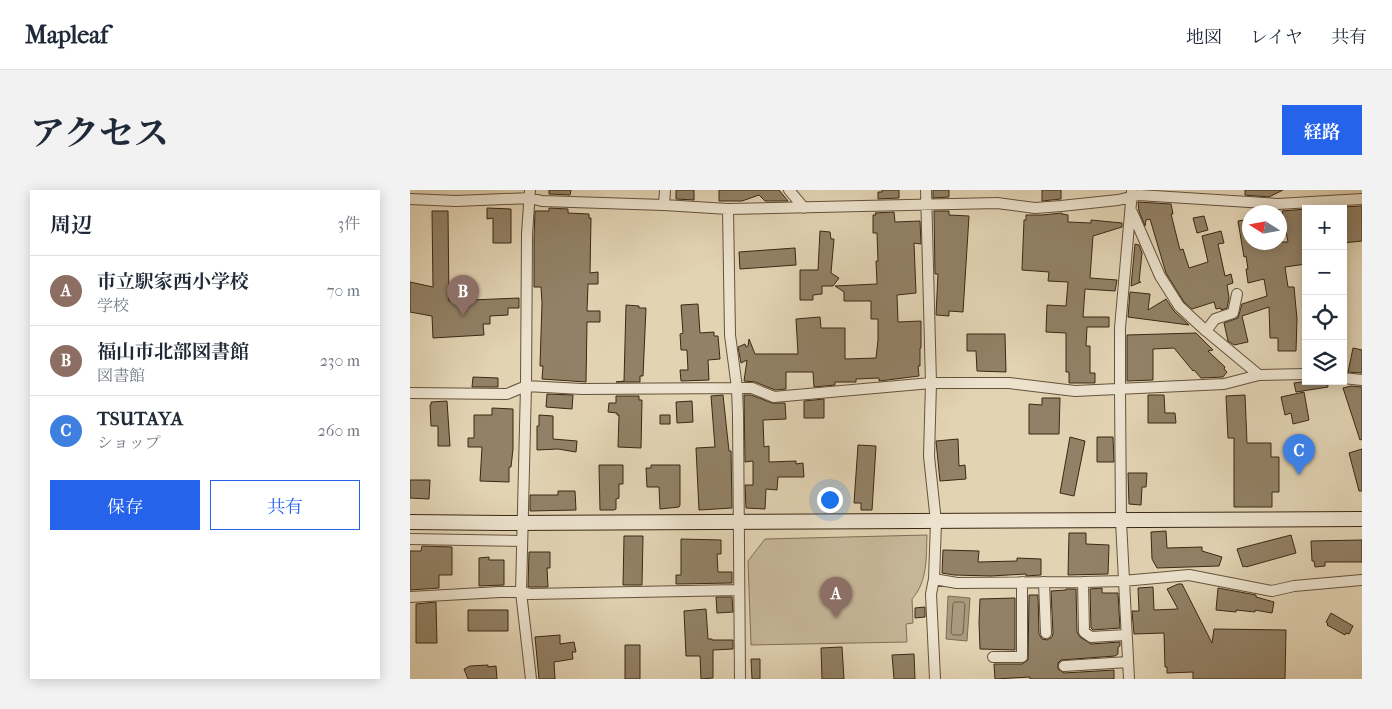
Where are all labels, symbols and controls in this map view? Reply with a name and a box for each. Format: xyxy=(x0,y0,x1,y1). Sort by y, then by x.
text: Mapleaf xyxy=(25,21,108,49)
text: 地図 xyxy=(1186,27,1222,48)
text: レイヤ xyxy=(1250,27,1303,48)
text: 共有 xyxy=(1331,27,1367,48)
button: 経路 xyxy=(1282,105,1362,155)
text: アクセス xyxy=(30,113,169,154)
north arrow xyxy=(1242,205,1287,250)
map controls xyxy=(1302,205,1347,385)
button: + xyxy=(1302,205,1347,250)
text: 周辺 xyxy=(50,213,92,237)
text: 3件 xyxy=(337,214,360,233)
button: − xyxy=(1302,250,1347,295)
text: 市立駅家西小学校 xyxy=(97,271,249,293)
pin: B xyxy=(447,275,479,316)
text: A xyxy=(61,281,71,300)
text: 70 m xyxy=(327,281,360,300)
button: locate xyxy=(1302,295,1347,340)
text: 学校 xyxy=(97,296,129,315)
button: layers xyxy=(1302,340,1347,385)
text: 福山市北部図書館 xyxy=(97,341,249,363)
text: B xyxy=(61,351,71,370)
text: 230 m xyxy=(320,351,360,370)
text: 図書館 xyxy=(97,366,145,385)
text: TSUTAYA xyxy=(97,408,183,430)
text: C xyxy=(61,421,71,440)
text: 260 m xyxy=(318,421,360,440)
text: ショップ xyxy=(97,433,161,452)
pin: C xyxy=(1283,434,1315,475)
button: 保存 xyxy=(50,480,200,530)
button: 共有 xyxy=(210,480,360,530)
your location xyxy=(817,487,843,513)
pin: A xyxy=(820,577,852,618)

